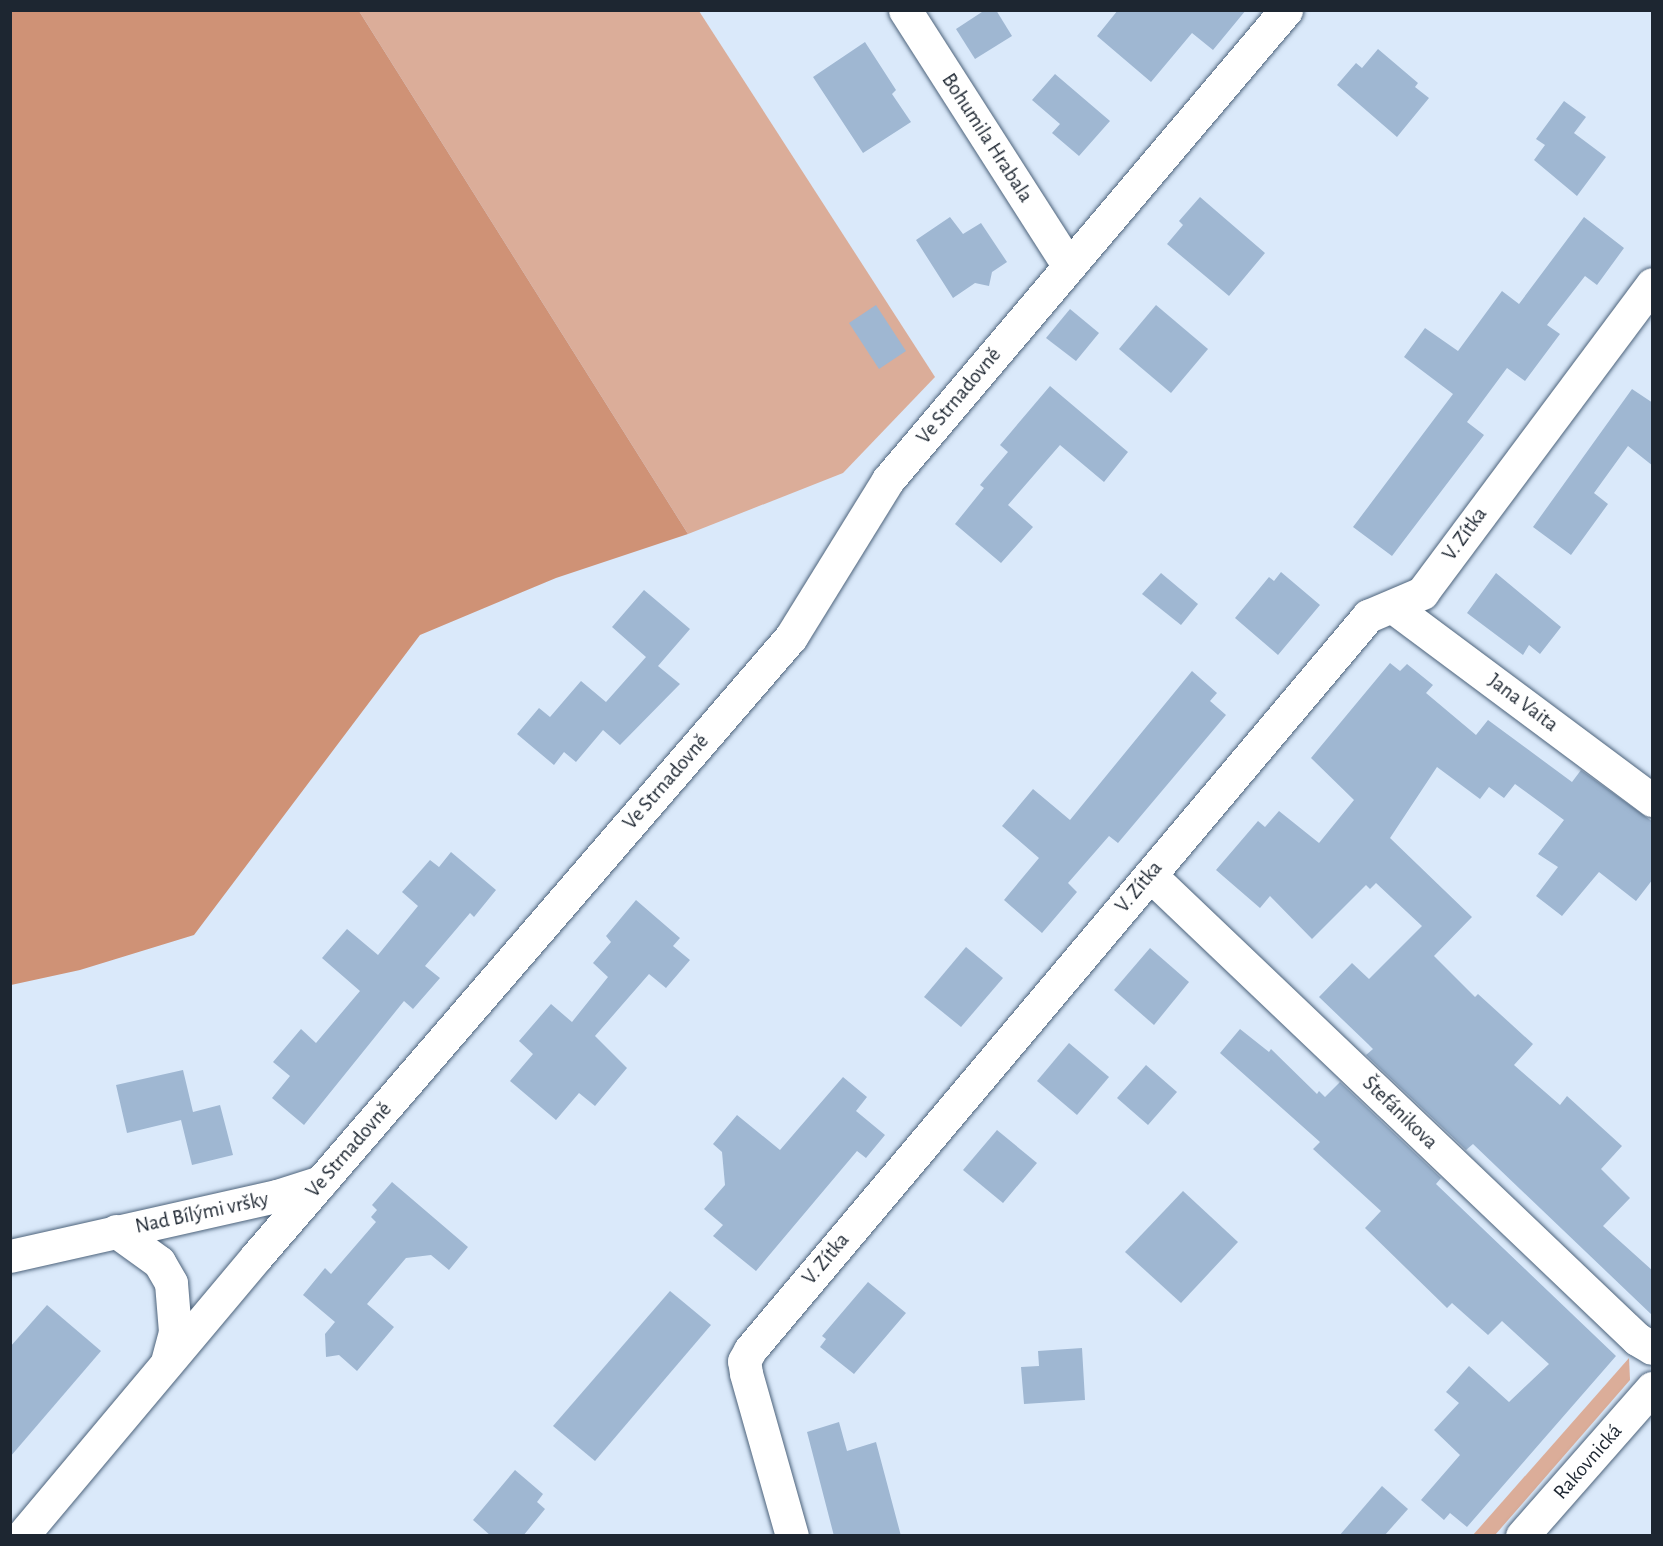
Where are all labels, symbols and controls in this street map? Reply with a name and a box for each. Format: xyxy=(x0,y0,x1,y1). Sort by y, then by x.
street label: Bohumila Hrabala xyxy=(936,69,1038,207)
street label: Ve Strnadovně xyxy=(911,343,1007,449)
street label: V. Zítka xyxy=(1437,502,1493,566)
street label: Jana Vaita xyxy=(1483,668,1563,738)
street label: Ve Strnadovně xyxy=(618,729,714,835)
street label: V. Zítka xyxy=(1110,856,1168,918)
street label: Štefánikova xyxy=(1357,1071,1443,1155)
street label: Ve Strnadovně xyxy=(301,1097,397,1203)
street label: Nad Bílými vršky xyxy=(133,1187,271,1239)
street label: V. Zítka xyxy=(797,1228,855,1290)
street label: Rakovnická xyxy=(1548,1419,1628,1505)

